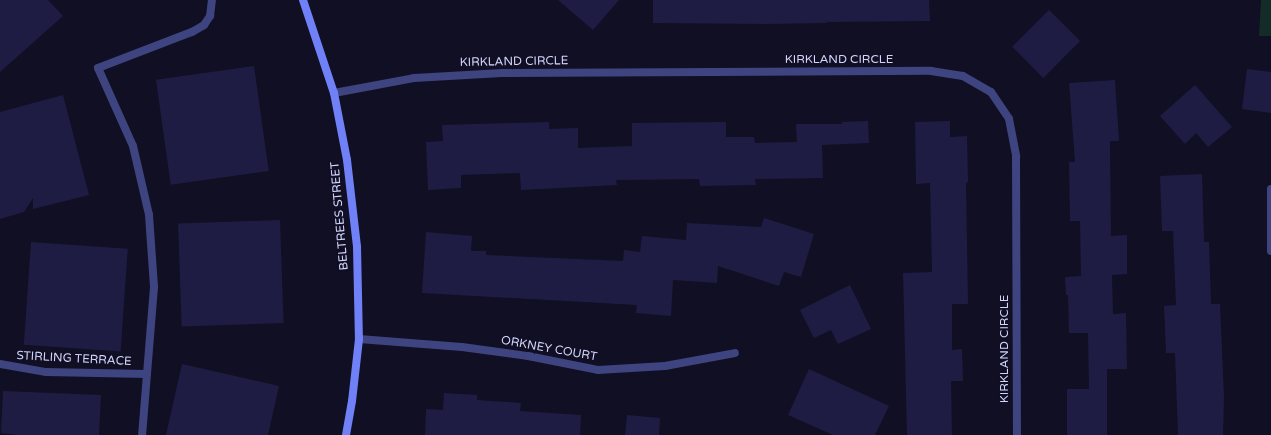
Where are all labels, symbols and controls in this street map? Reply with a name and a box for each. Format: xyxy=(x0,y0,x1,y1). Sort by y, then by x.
street label: KIRKLAND CIRCLE xyxy=(785,53,893,67)
street label: KIRKLAND CIRCLE xyxy=(460,54,568,70)
street label: BELTREES STREET xyxy=(328,161,352,271)
street label: KIRKLAND CIRCLE xyxy=(998,295,1012,403)
street label: ORKNEY COURT xyxy=(500,333,598,365)
street label: STIRLING TERRACE xyxy=(16,349,132,369)

